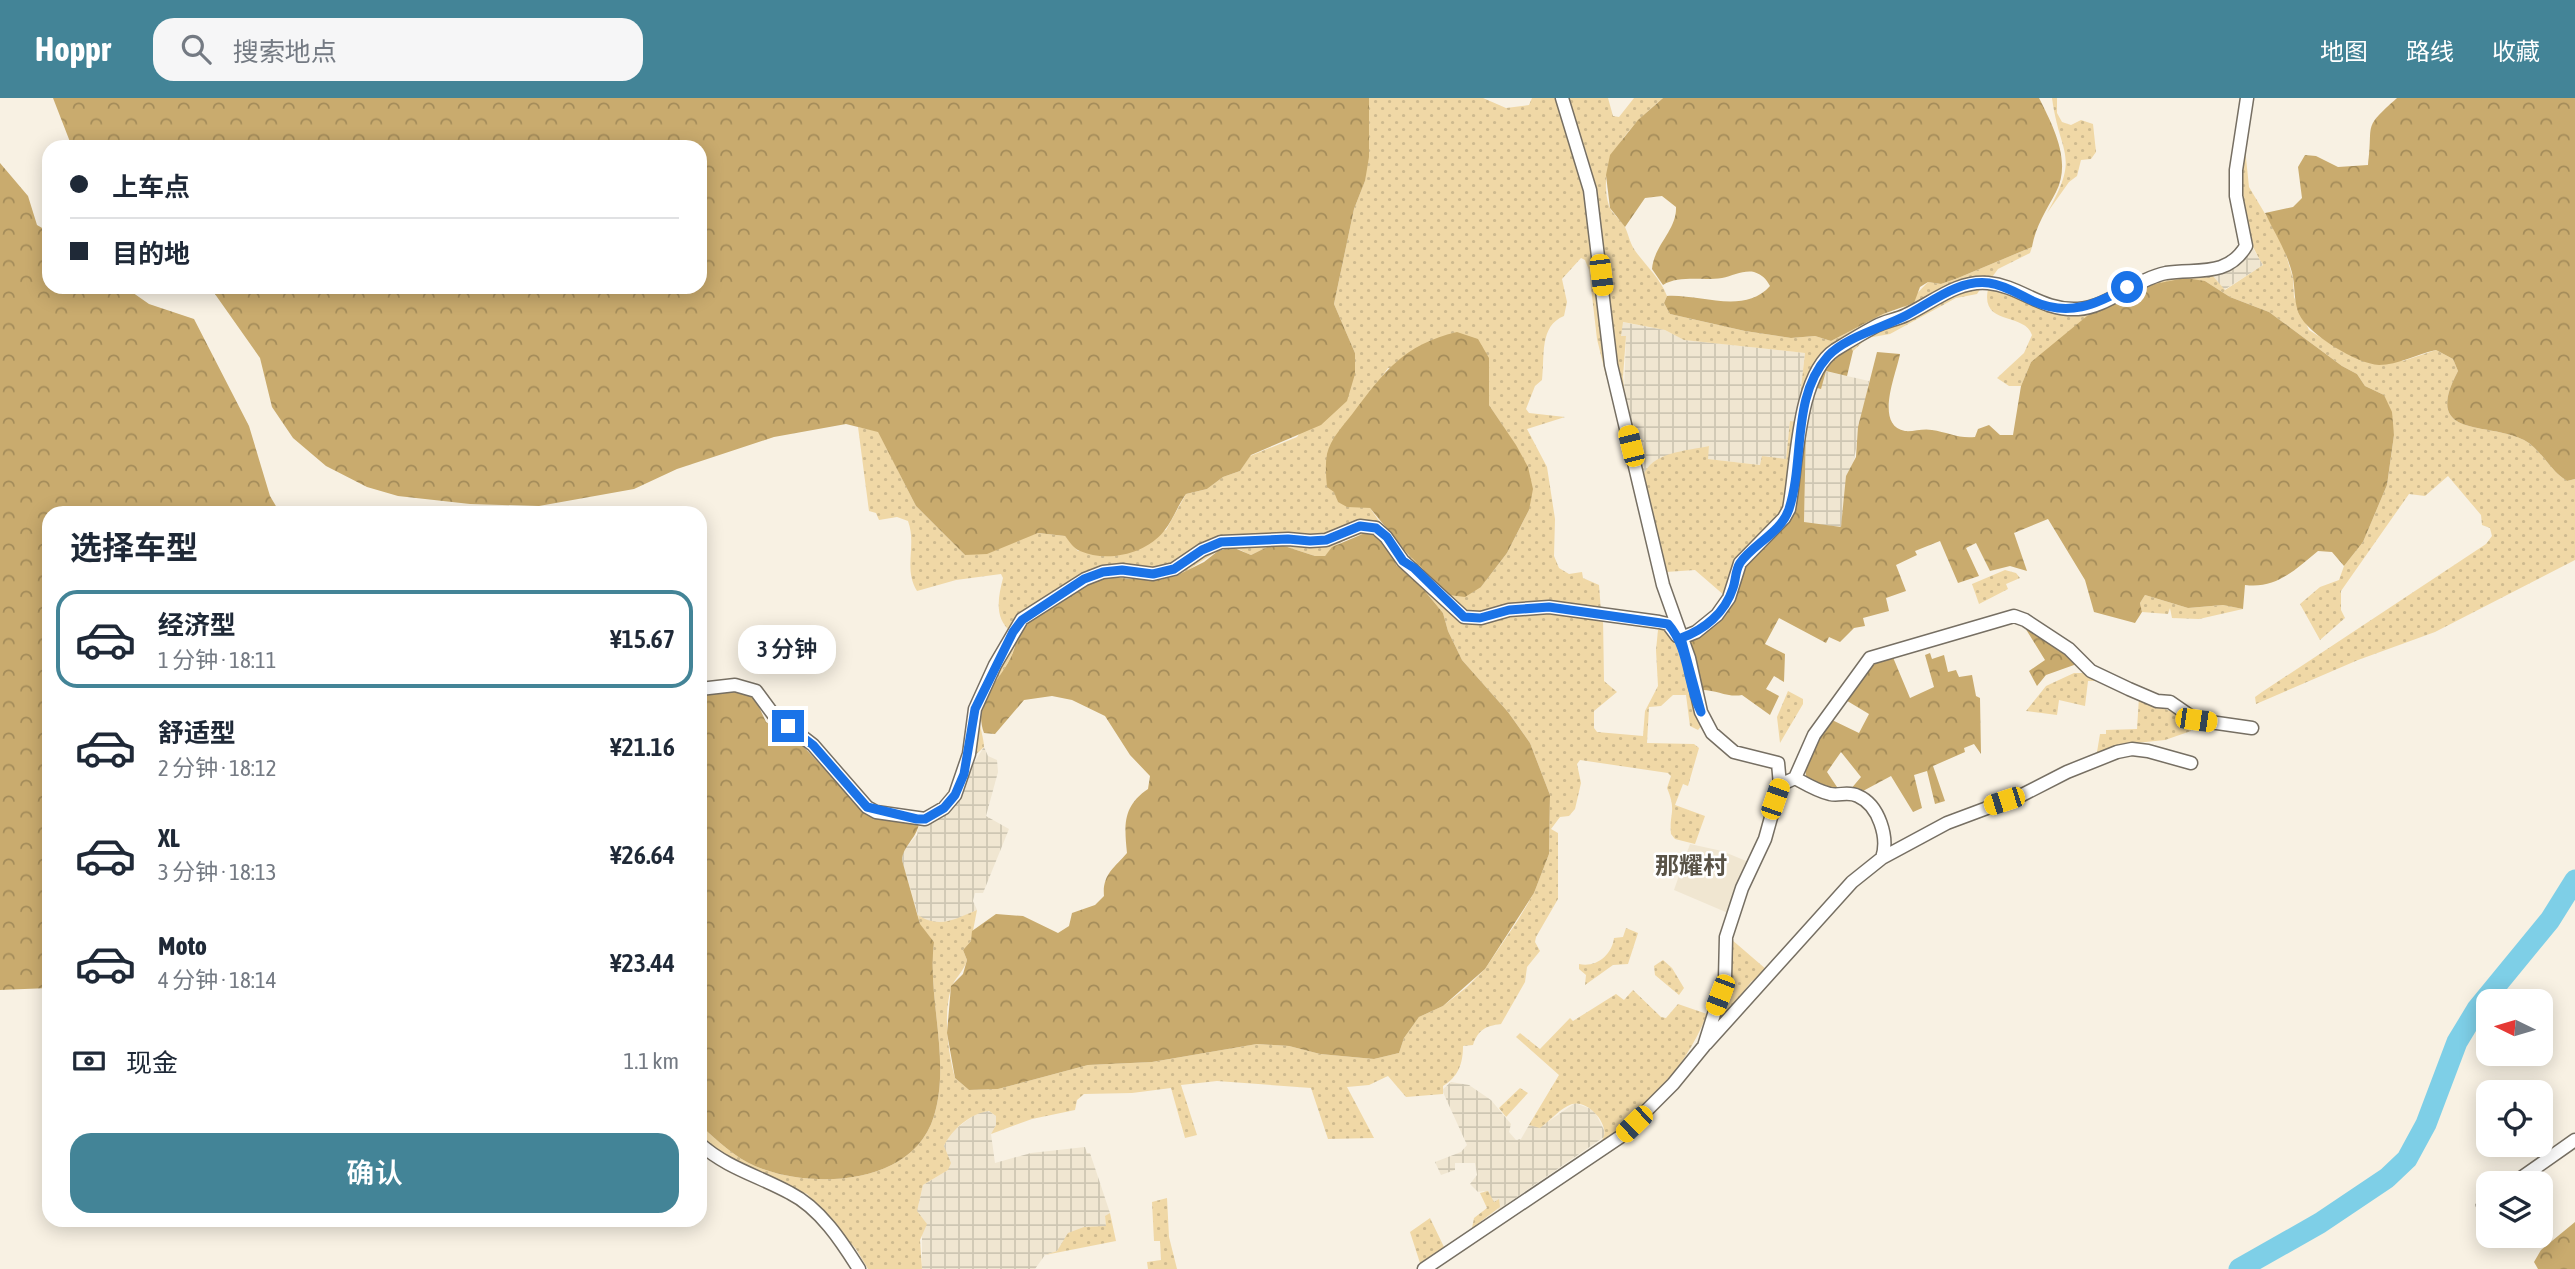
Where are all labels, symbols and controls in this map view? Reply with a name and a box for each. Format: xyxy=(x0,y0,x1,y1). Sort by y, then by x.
search box xyxy=(153,18,643,81)
text: Hoppr xyxy=(35,30,111,68)
icon: search xyxy=(177,30,215,68)
text: 搜索地点 xyxy=(233,37,337,67)
text: 地图 xyxy=(2320,38,2368,65)
text: 路线 xyxy=(2406,38,2454,65)
text: 收藏 xyxy=(2492,38,2540,65)
text: 上车点 xyxy=(112,172,190,202)
text: 目的地 xyxy=(112,239,190,269)
car xyxy=(1589,253,1614,297)
route start xyxy=(2111,271,2143,303)
car xyxy=(1616,423,1647,469)
text: 选择车型 xyxy=(70,529,198,566)
icon: car xyxy=(74,608,137,671)
text: 经济型 xyxy=(158,610,236,640)
text: ¥15.67 xyxy=(610,624,675,654)
callout: 3 分钟 xyxy=(739,624,837,674)
text: 3 分钟 xyxy=(757,636,817,662)
text: 1 分钟 · 18:11 xyxy=(158,647,277,673)
car xyxy=(2174,707,2219,733)
route end xyxy=(772,710,804,742)
icon: car xyxy=(74,716,137,779)
text: 舒适型 xyxy=(158,718,236,748)
text: ¥21.16 xyxy=(610,732,675,762)
text: 2 分钟 · 18:12 xyxy=(158,755,277,781)
car xyxy=(1759,776,1792,822)
car xyxy=(1981,785,2028,817)
text: XL xyxy=(158,823,180,853)
icon: car xyxy=(74,824,137,887)
text: ¥26.64 xyxy=(610,840,675,870)
district label: 那耀村 xyxy=(1655,852,1727,879)
text: 3 分钟 · 18:13 xyxy=(158,859,277,885)
text: Moto xyxy=(158,931,207,961)
icon: car xyxy=(74,932,137,995)
text: ¥23.44 xyxy=(610,948,675,978)
text: 4 分钟 · 18:14 xyxy=(158,967,277,993)
car xyxy=(1703,972,1738,1018)
north arrow xyxy=(2476,989,2553,1066)
map controls xyxy=(2476,989,2553,1248)
icon: cash xyxy=(70,1042,108,1080)
text: 现金 xyxy=(126,1048,178,1078)
text: 1.1 km xyxy=(623,1048,679,1074)
button: locate xyxy=(2476,1080,2553,1157)
car xyxy=(1612,1102,1657,1146)
button: 确认 xyxy=(70,1133,679,1213)
button: layers xyxy=(2476,1171,2553,1248)

